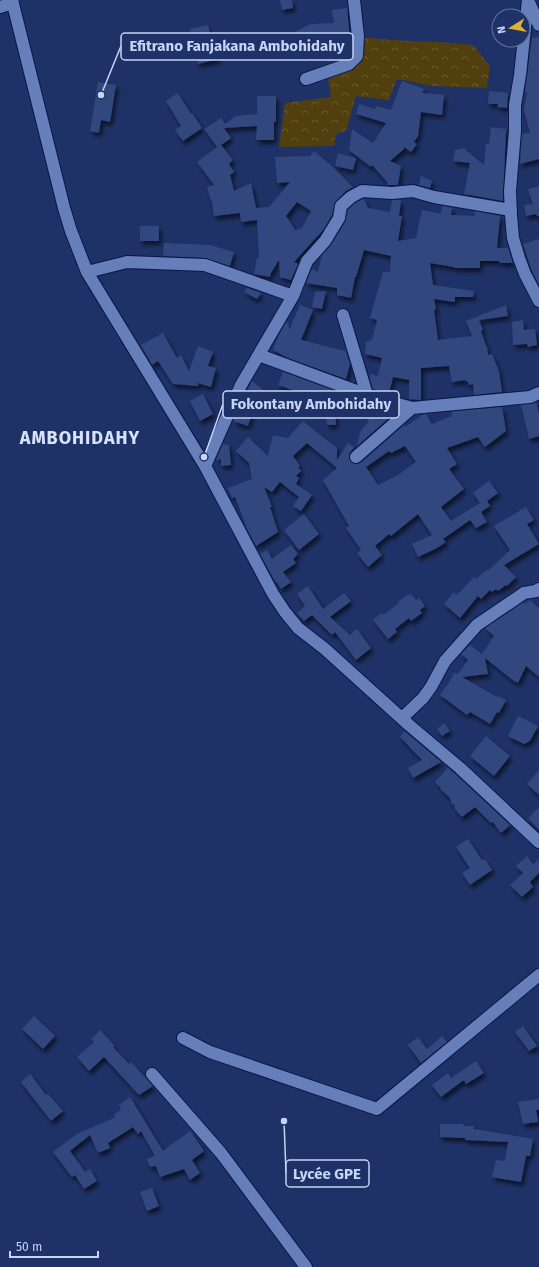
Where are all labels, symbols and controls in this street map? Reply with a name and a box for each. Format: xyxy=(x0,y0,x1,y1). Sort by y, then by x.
north arrow xyxy=(491,8,531,48)
text: N xyxy=(495,25,509,35)
callout: Efitrano Fanjakana Ambohidahy xyxy=(121,33,353,60)
text: Efitrano Fanjakana Ambohidahy xyxy=(129,37,345,55)
callout: Fokontany Ambohidahy xyxy=(223,391,399,418)
text: Fokontany Ambohidahy xyxy=(231,395,391,413)
district label: AMBOHIDAHY xyxy=(19,427,140,449)
callout: Lycée GPE xyxy=(286,1160,369,1187)
text: Lycée GPE xyxy=(293,1165,361,1183)
scale bar xyxy=(10,1233,98,1259)
text: 50 m xyxy=(16,1240,42,1254)

